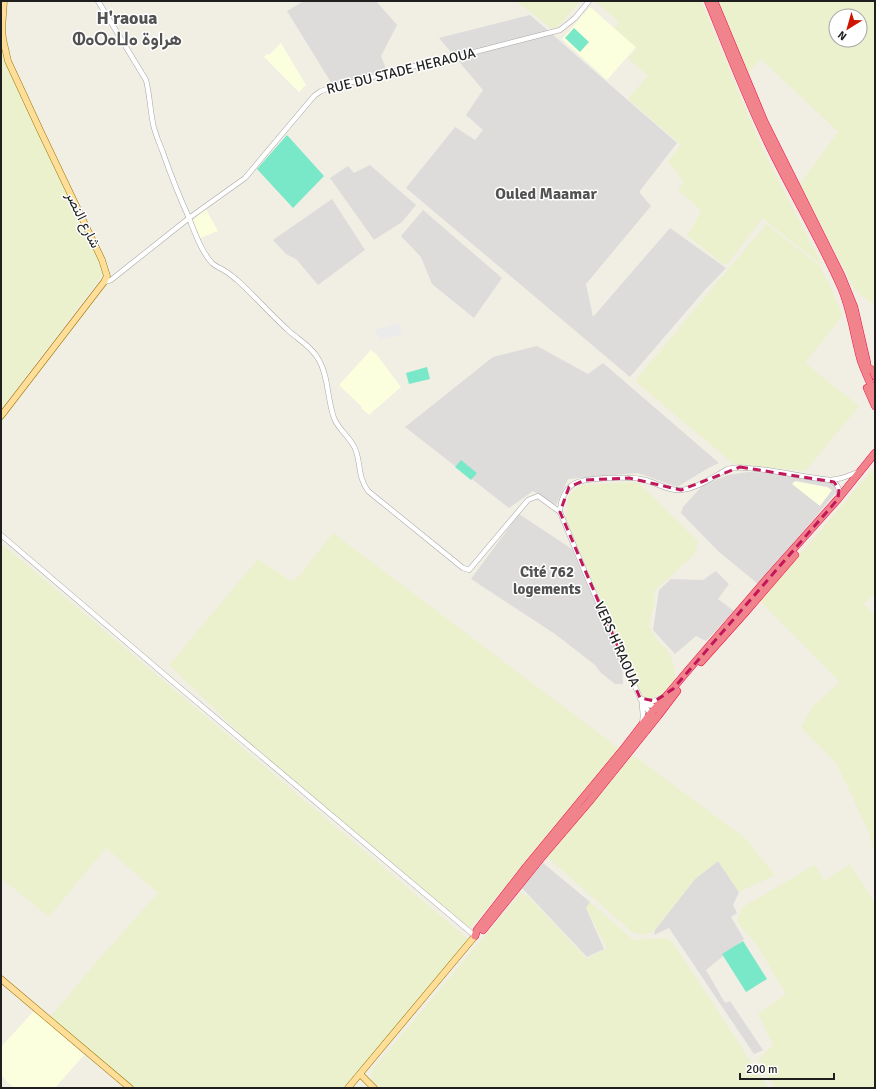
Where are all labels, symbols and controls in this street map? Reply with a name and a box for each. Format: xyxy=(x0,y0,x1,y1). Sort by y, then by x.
district label: H'raoua ⵀⴰⵔⴰⵡⴰ هراوة xyxy=(72,7,182,50)
north arrow xyxy=(828,8,868,48)
text: N xyxy=(835,28,849,43)
street label: RUE DU STADE HERAOUA xyxy=(325,44,478,98)
district label: Ouled Maamar xyxy=(495,184,597,204)
street label: شارع النصر xyxy=(60,188,104,252)
district label: Cité 762 logements xyxy=(513,563,581,598)
street label: VERS H'RAOUA xyxy=(591,599,643,690)
scale bar xyxy=(740,1055,834,1081)
text: 200 m xyxy=(746,1062,778,1077)

